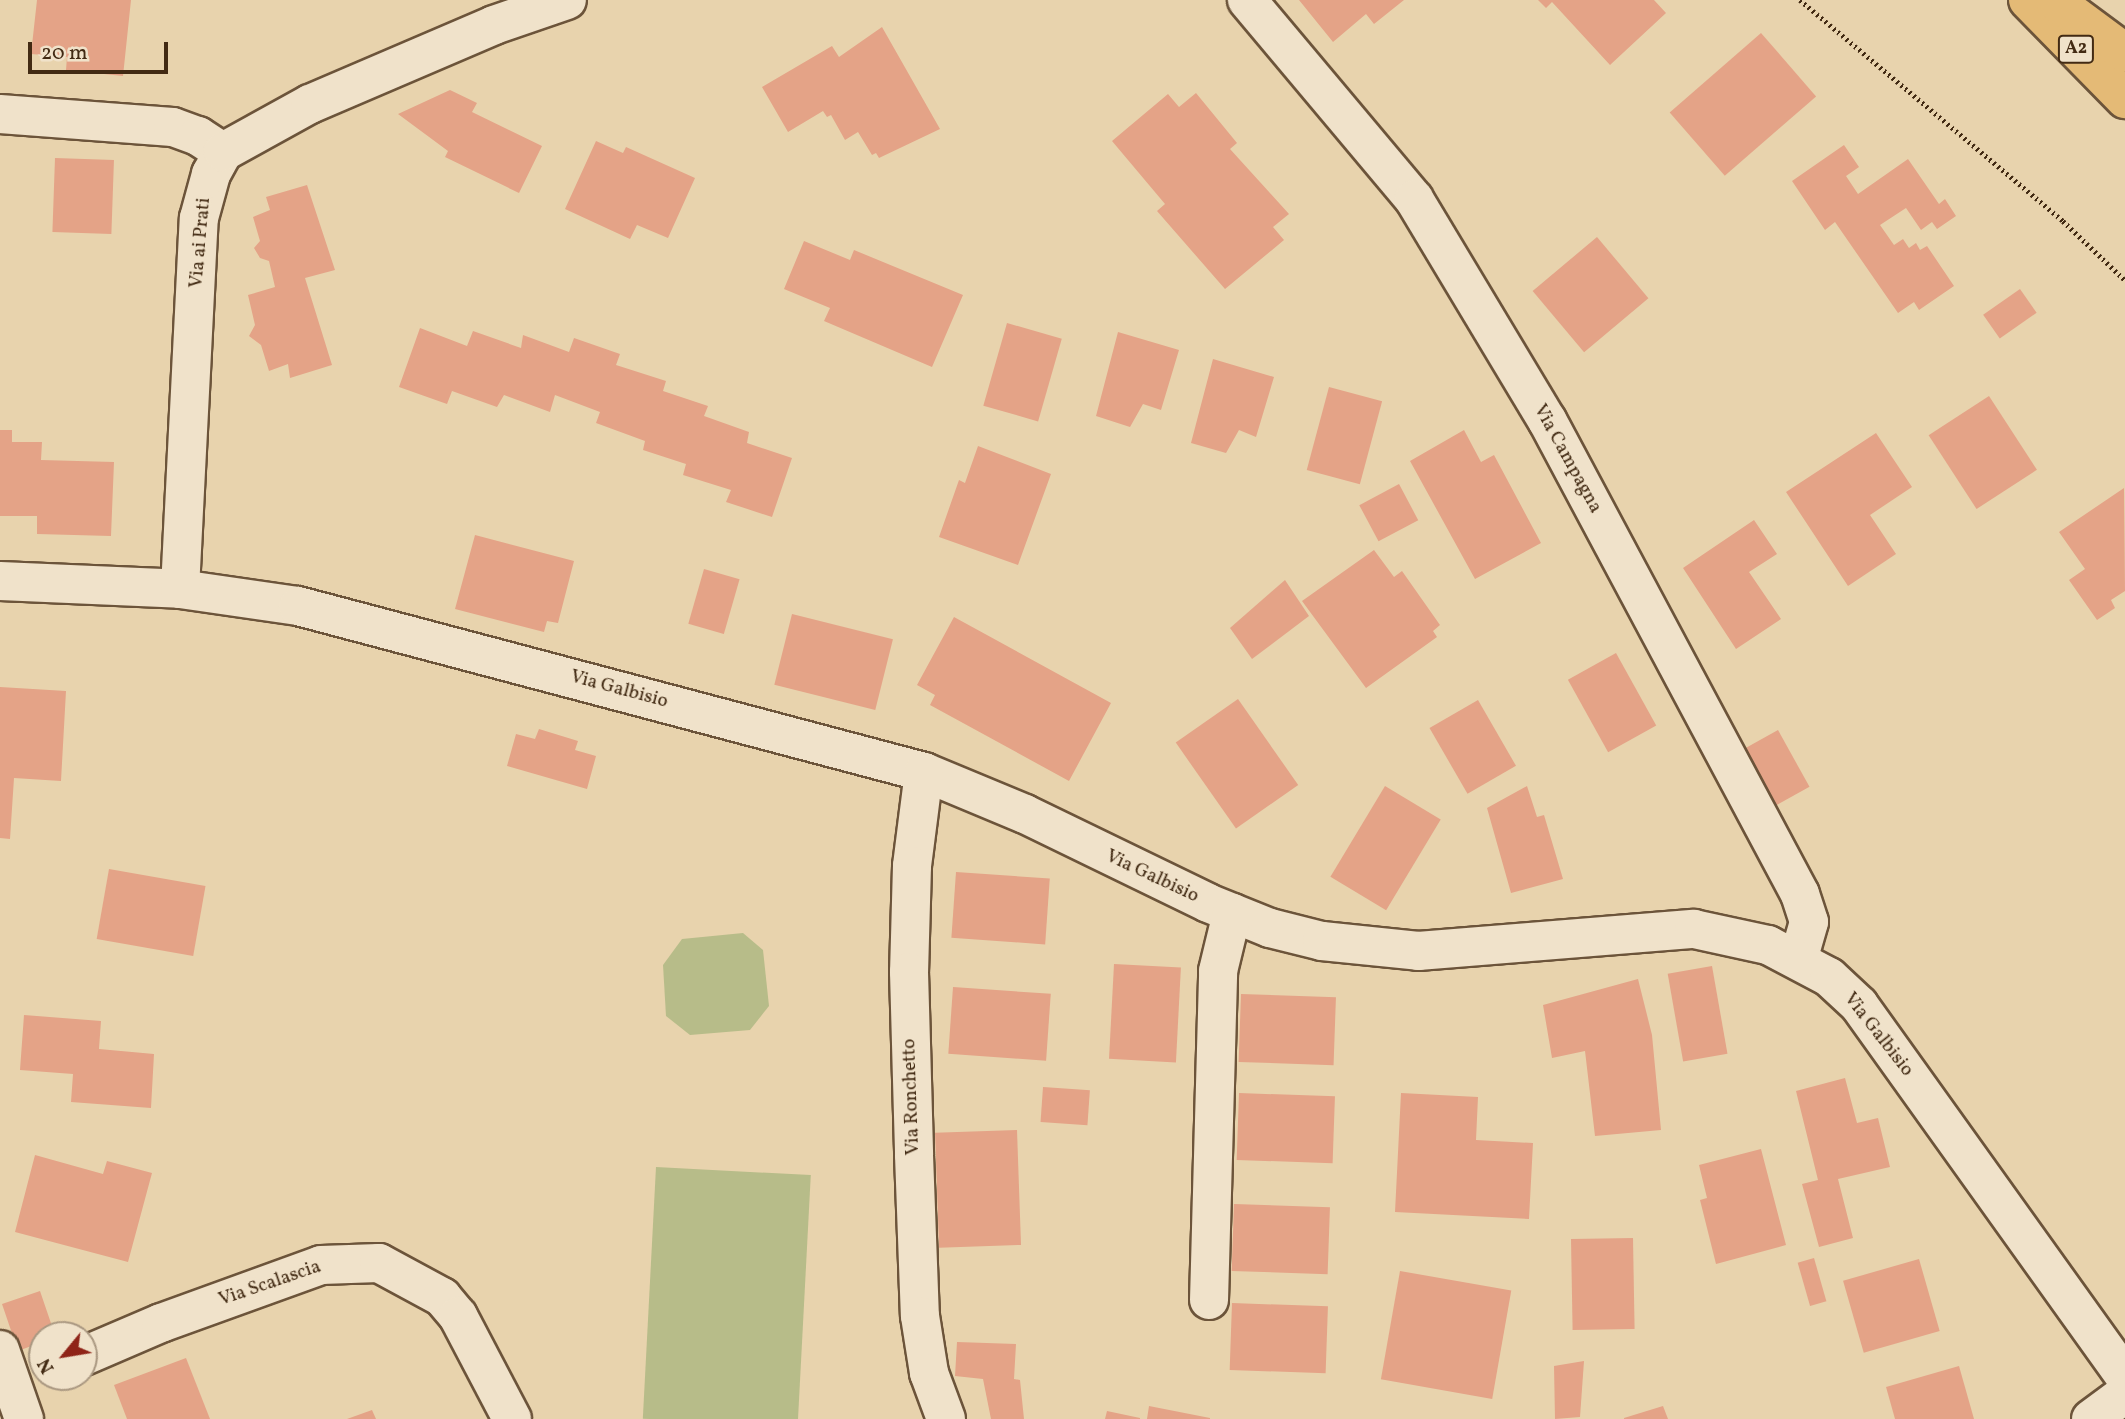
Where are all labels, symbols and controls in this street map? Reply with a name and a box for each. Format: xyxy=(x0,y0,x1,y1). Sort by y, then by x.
scale bar xyxy=(32,28,172,72)
road number: A2 xyxy=(2057,34,2095,64)
text: 20 m xyxy=(41,39,87,68)
street label: Via ai Prati xyxy=(186,197,216,289)
street label: Via Campagna xyxy=(1528,401,1606,517)
street label: Via Galbisio xyxy=(568,666,670,714)
street label: Via Galbisio xyxy=(1102,846,1202,908)
street label: Via Galbisio xyxy=(1838,989,1918,1081)
street label: Via Ronchetto xyxy=(899,1038,925,1156)
street label: Via Scalascia xyxy=(216,1256,324,1312)
north arrow xyxy=(28,1321,98,1391)
text: N xyxy=(32,1353,61,1378)

